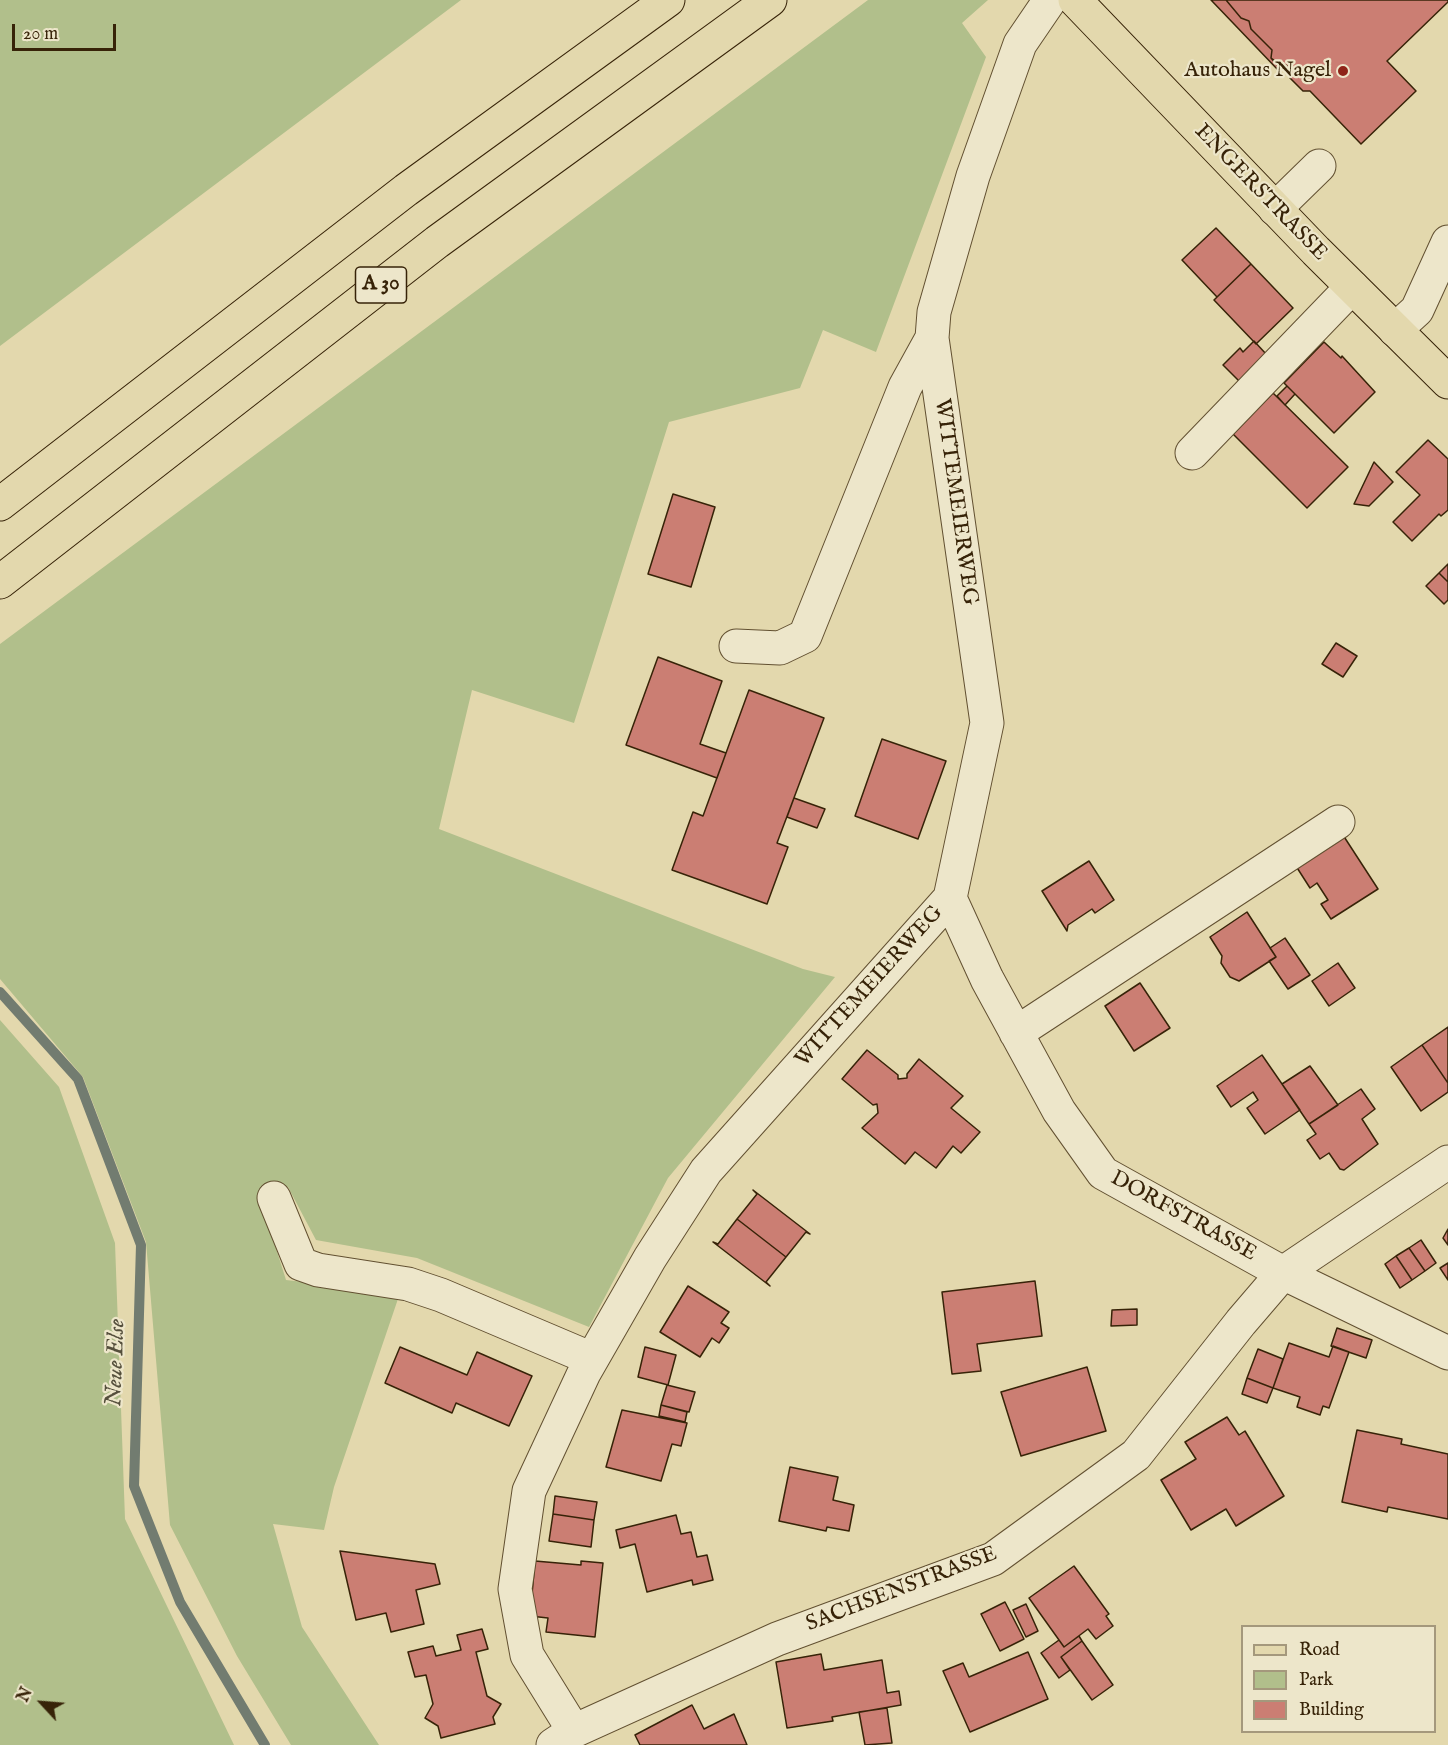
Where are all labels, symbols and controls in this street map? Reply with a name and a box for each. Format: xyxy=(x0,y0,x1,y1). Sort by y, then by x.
scale bar xyxy=(15,12,118,50)
text: 20 m xyxy=(23,23,58,46)
place label: Autohaus Nagel xyxy=(1184,58,1331,84)
marker: Autohaus Nagel xyxy=(1336,64,1350,78)
street label: ENGERSTRASSE xyxy=(1188,119,1332,267)
road number: A 30 xyxy=(356,267,406,303)
street label: WITTEMEIERWEG xyxy=(927,397,983,607)
street label: WITTEMEIERWEG xyxy=(791,901,949,1073)
street label: DORFSTRASSE xyxy=(1105,1166,1261,1268)
water label: Neue Else xyxy=(101,1319,133,1407)
street label: SACHSENSTRASSE xyxy=(803,1541,1001,1639)
legend xyxy=(1241,1625,1436,1733)
text: Road xyxy=(1299,1639,1340,1662)
text: Park xyxy=(1299,1669,1333,1692)
north arrow xyxy=(12,1673,72,1733)
text: N xyxy=(14,1685,38,1706)
text: Building xyxy=(1299,1699,1364,1722)

